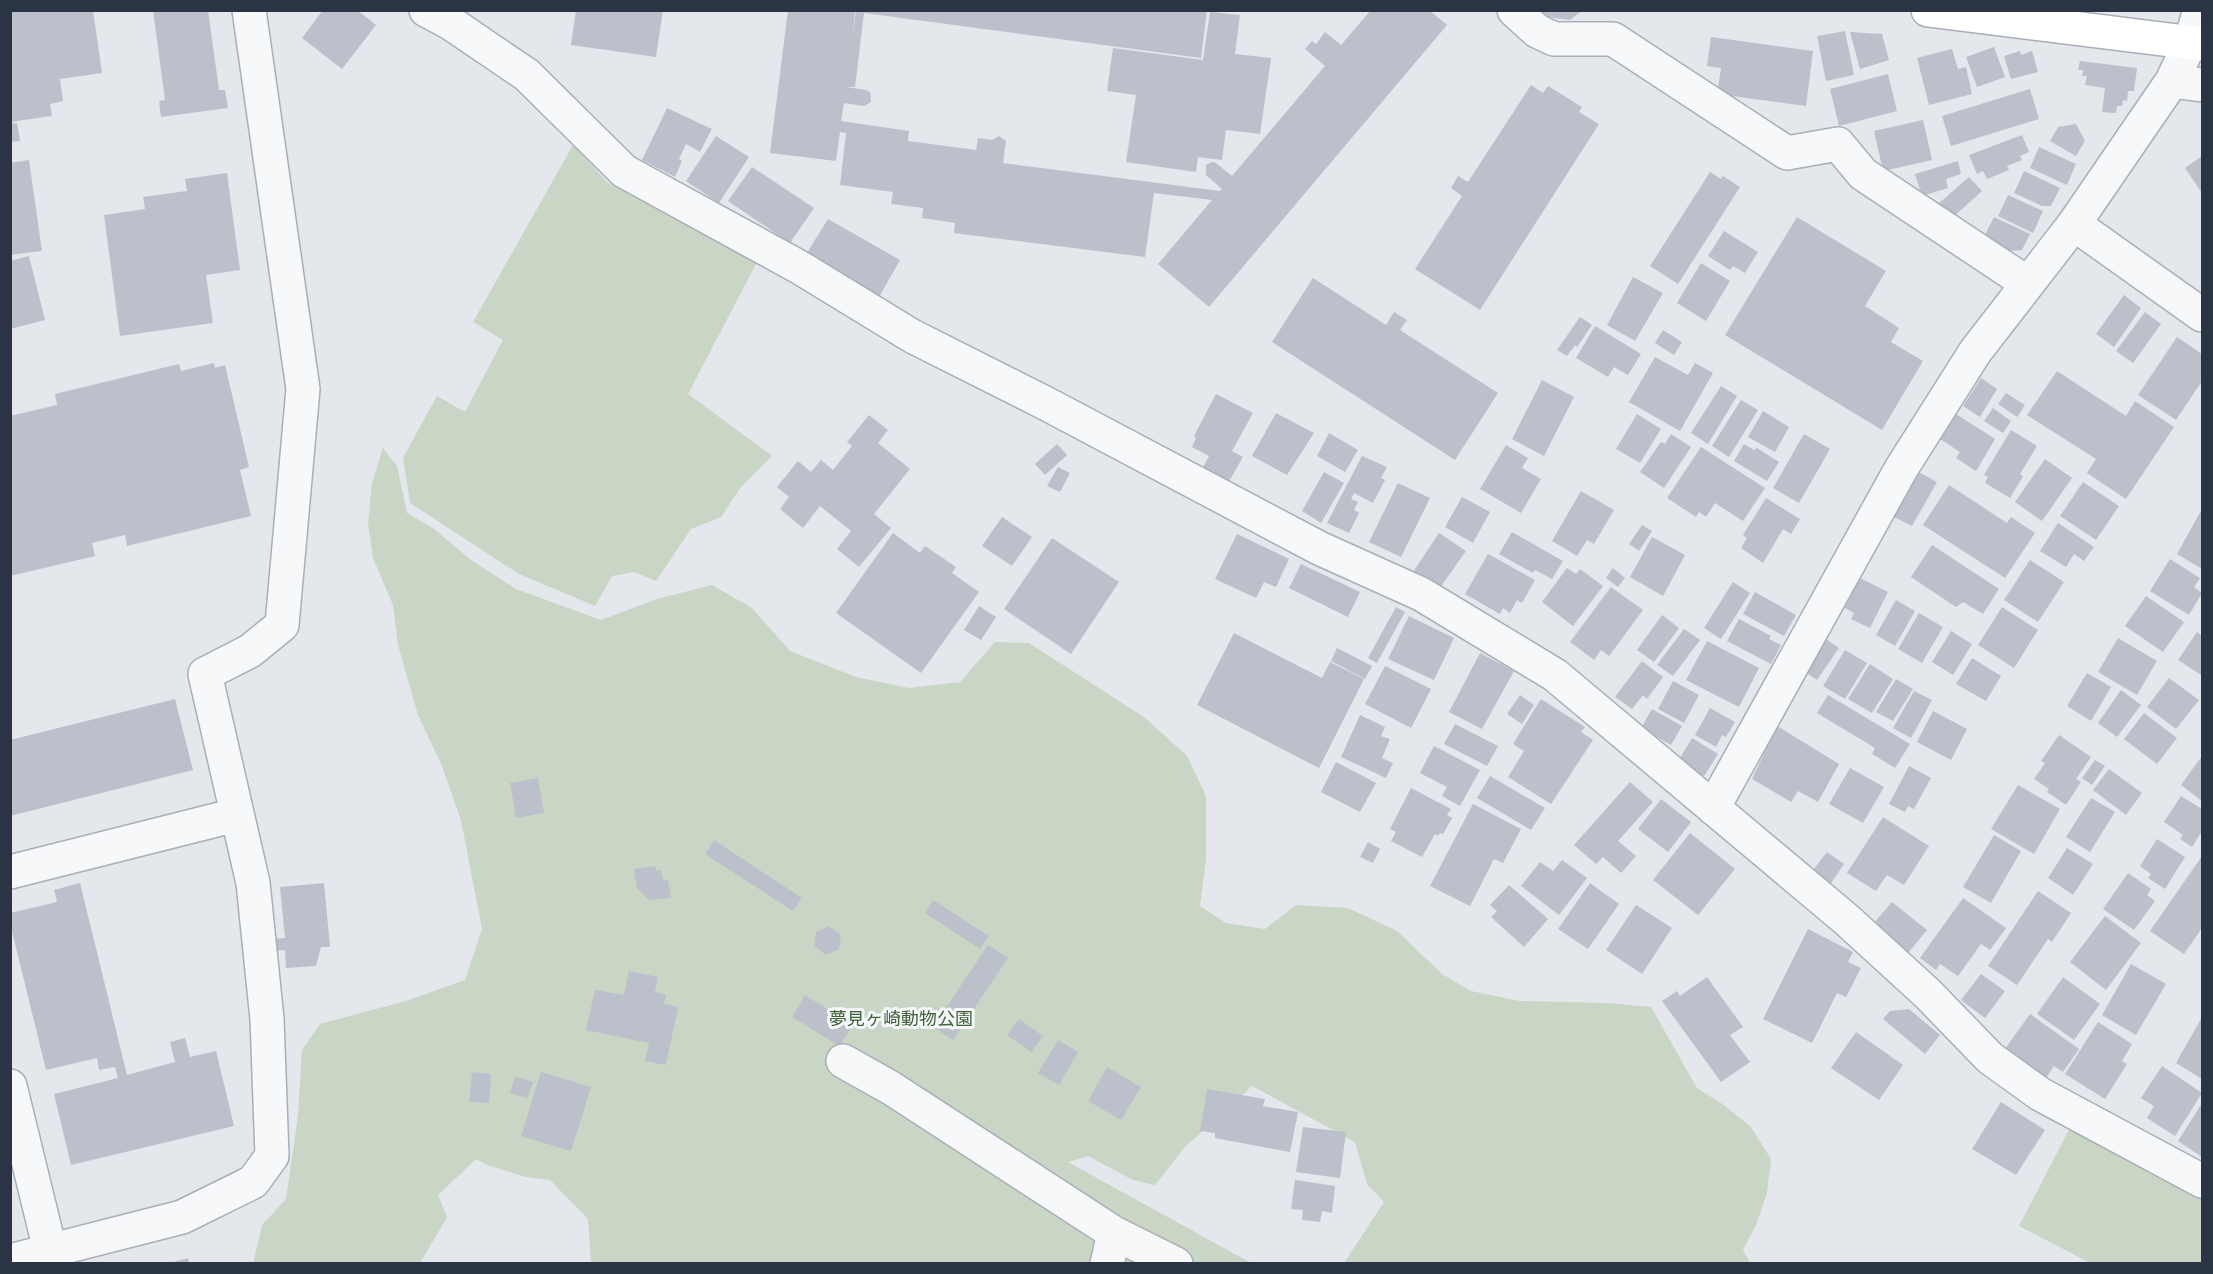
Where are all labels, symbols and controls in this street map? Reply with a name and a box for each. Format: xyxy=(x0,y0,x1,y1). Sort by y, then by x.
park label: 夢見ヶ崎動物公園 xyxy=(829,1009,973,1029)

